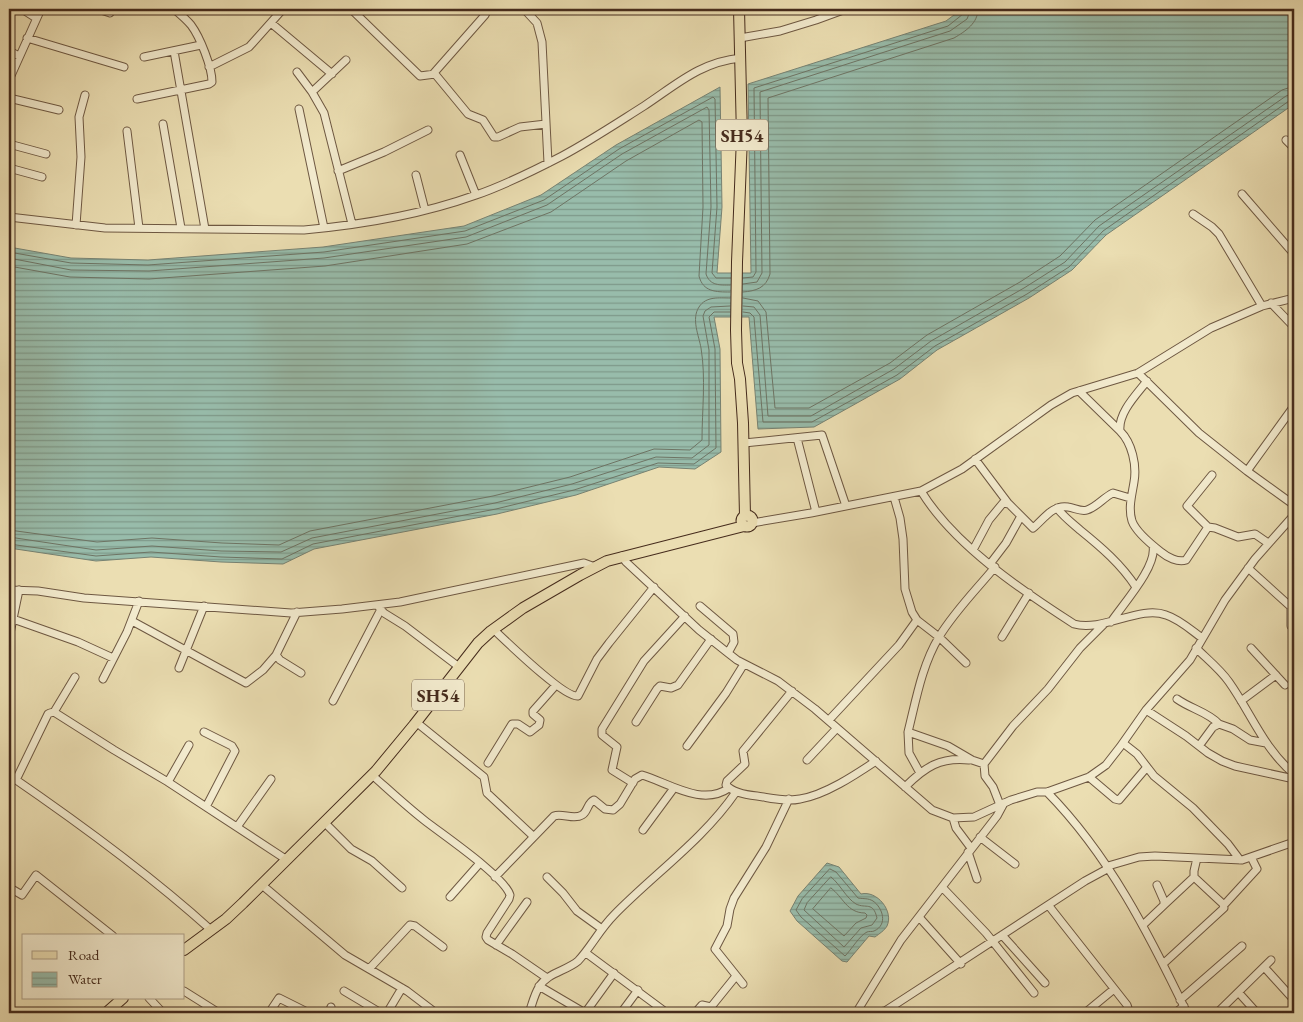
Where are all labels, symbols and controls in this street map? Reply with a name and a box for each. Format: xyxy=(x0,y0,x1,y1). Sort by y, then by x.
road number: SH54 xyxy=(716,120,768,150)
road number: SH54 xyxy=(412,680,464,710)
legend xyxy=(22,934,185,1000)
text: Road xyxy=(68,945,100,964)
text: Water xyxy=(68,969,102,988)

